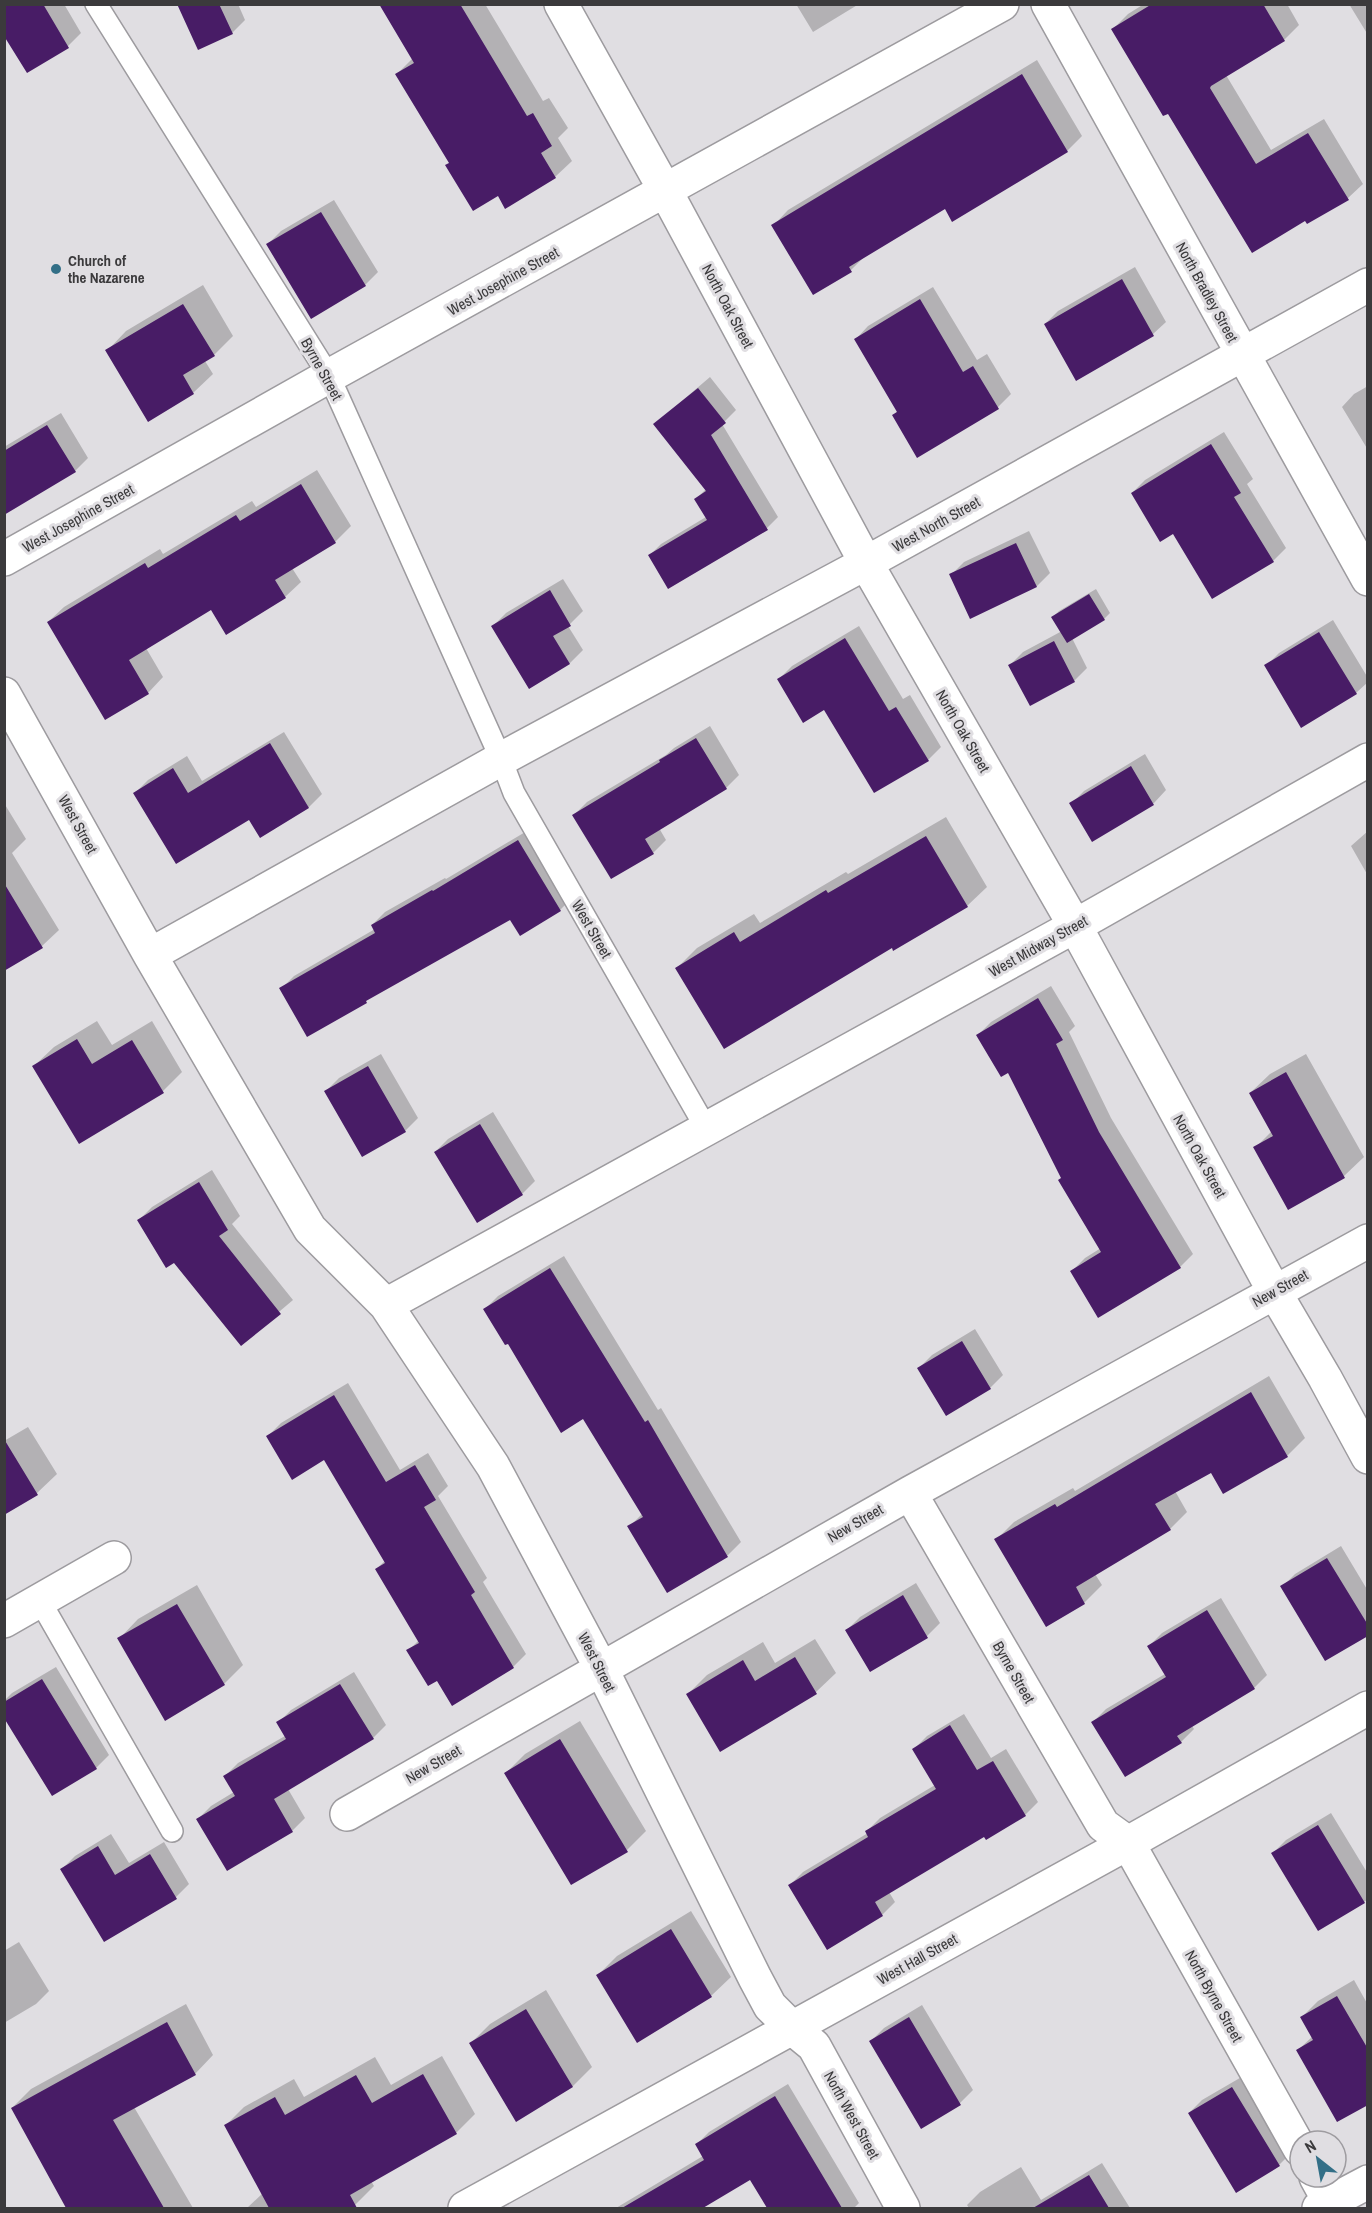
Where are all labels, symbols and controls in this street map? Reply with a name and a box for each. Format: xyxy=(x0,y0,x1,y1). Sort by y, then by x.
street label: North Bradley Street xyxy=(1171,238,1243,346)
street label: West Josephine Street xyxy=(444,241,563,320)
place label: Church of the Nazarene xyxy=(68,250,145,288)
street label: North Oak Street xyxy=(697,260,759,352)
marker: Church of the Nazarene xyxy=(49,262,63,276)
street label: Byrne Street xyxy=(296,334,348,404)
street label: West Josephine Street xyxy=(19,478,138,557)
street label: West North Street xyxy=(888,491,984,557)
street label: North Oak Street xyxy=(931,686,995,777)
street label: West Street xyxy=(53,791,103,858)
street label: West Street xyxy=(567,896,617,962)
street label: West Midway Street xyxy=(985,910,1092,982)
street label: North Oak Street xyxy=(1168,1111,1232,1202)
street label: New Street xyxy=(1248,1264,1312,1312)
street label: New Street xyxy=(823,1498,887,1547)
street label: West Street xyxy=(573,1629,621,1696)
street label: Byrne Street xyxy=(988,1637,1040,1707)
street label: New Street xyxy=(401,1739,465,1788)
street label: West Hall Street xyxy=(873,1928,961,1990)
street label: North Byrne Street xyxy=(1180,1946,1248,2046)
street label: North West Street xyxy=(819,2067,885,2163)
north arrow xyxy=(1288,2129,1348,2189)
text: N xyxy=(1301,2134,1320,2158)

